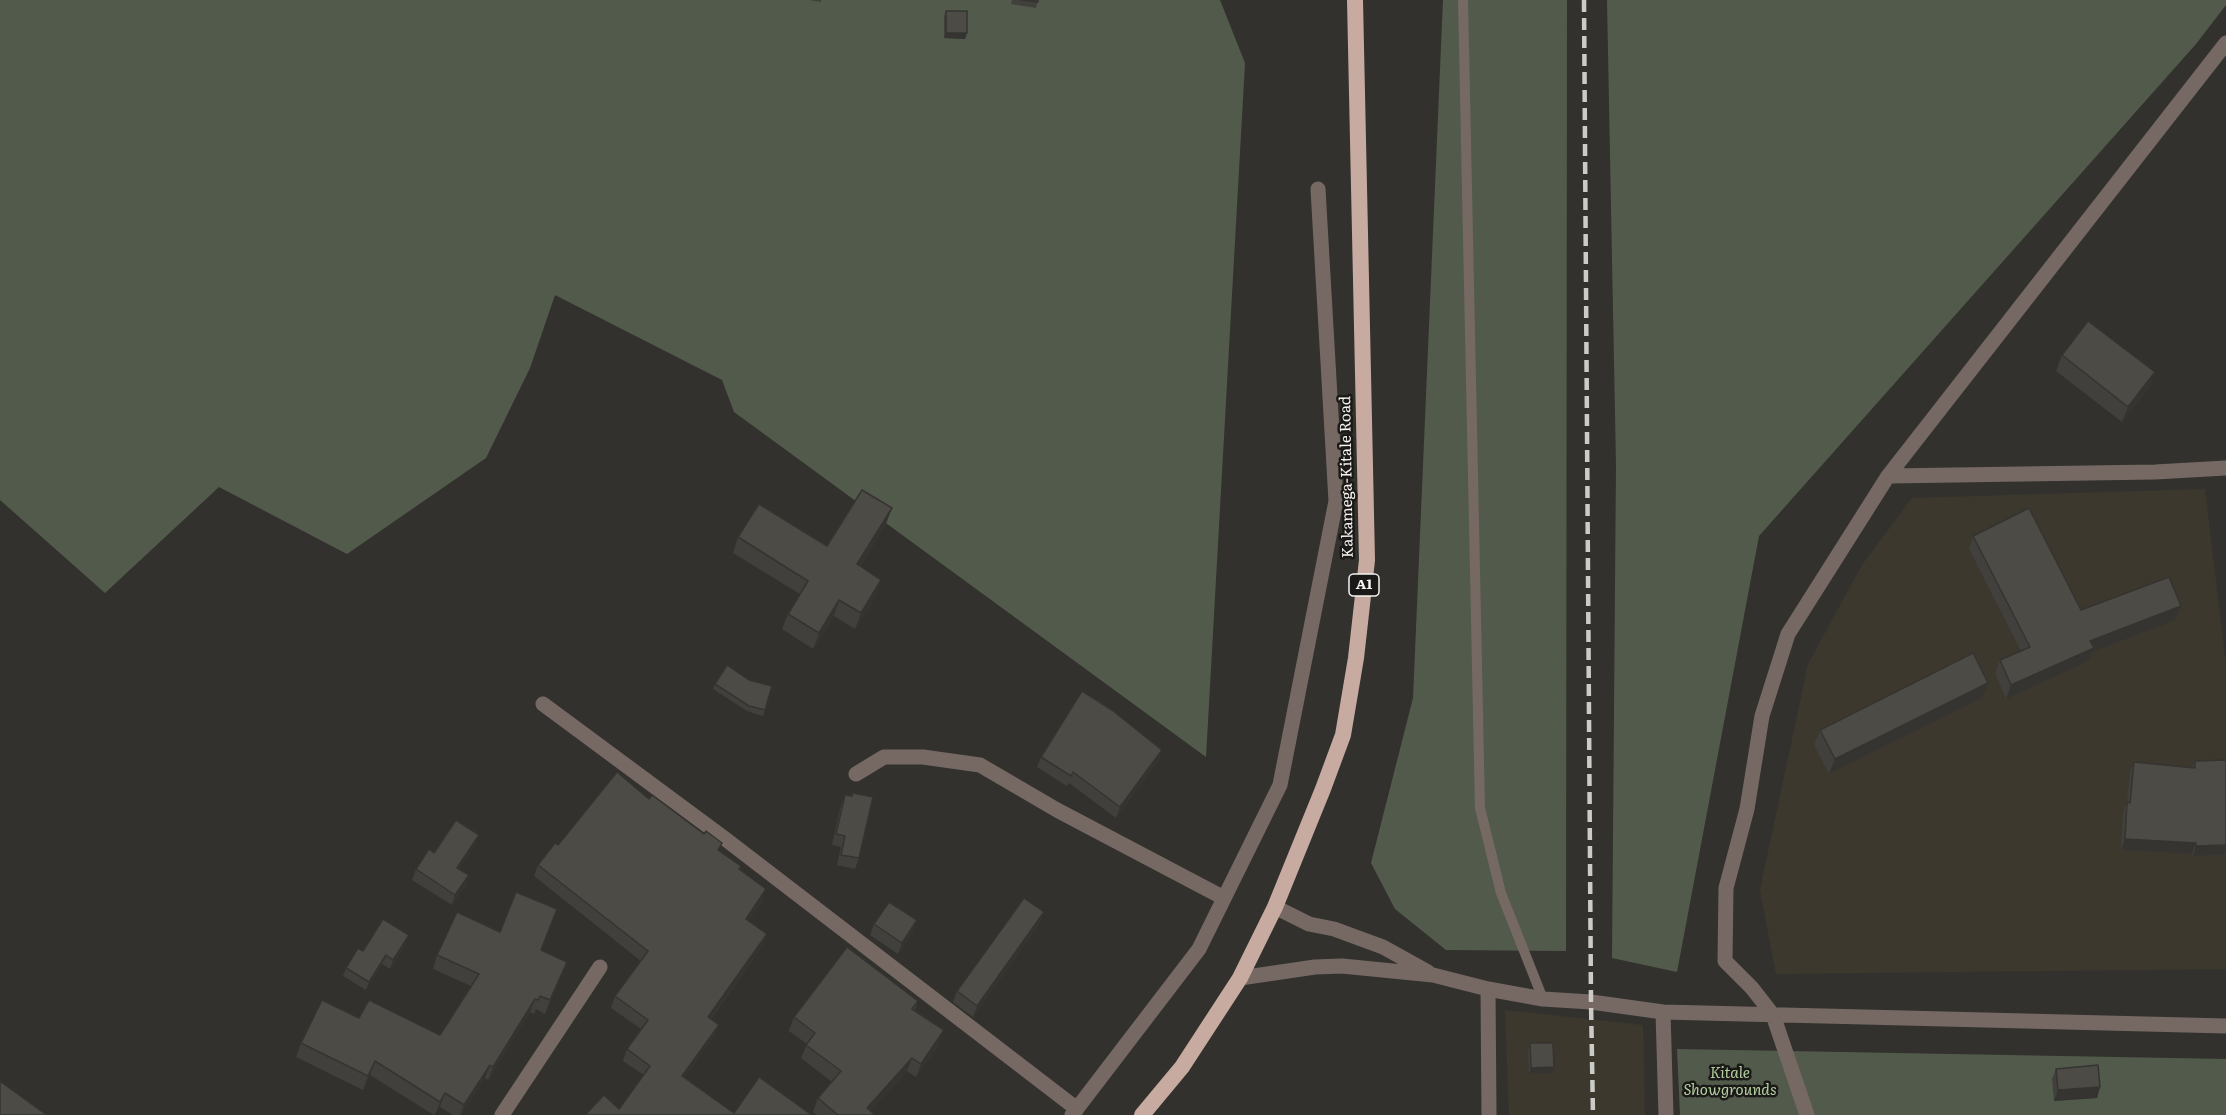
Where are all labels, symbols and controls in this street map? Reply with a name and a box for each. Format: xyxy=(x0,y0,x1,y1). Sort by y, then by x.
street label: Kakamega-Kitale Road xyxy=(1337,396,1357,558)
road number: A1 xyxy=(1349,574,1379,596)
park label: Kitale Showgrounds xyxy=(1683,1065,1777,1100)

